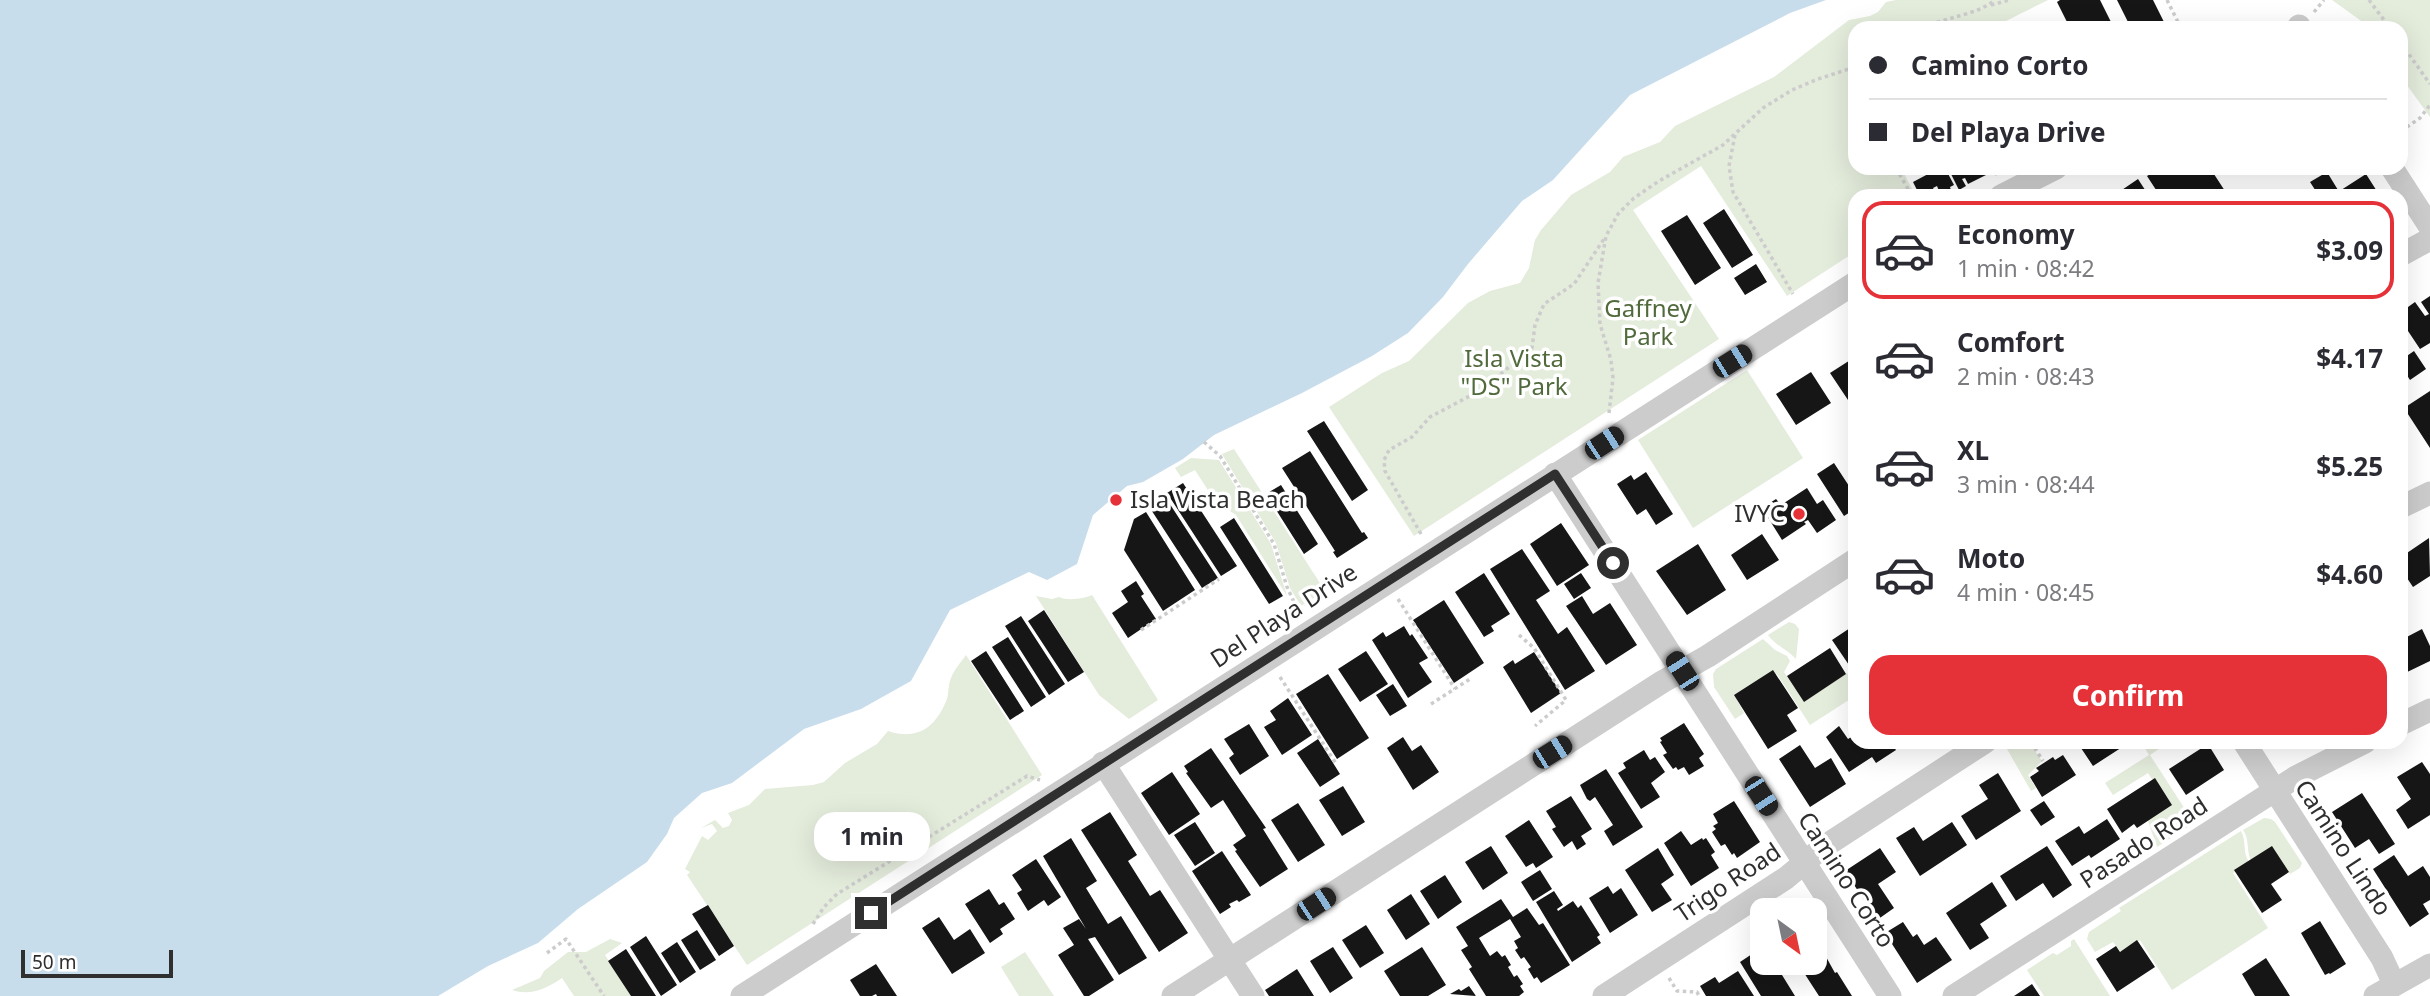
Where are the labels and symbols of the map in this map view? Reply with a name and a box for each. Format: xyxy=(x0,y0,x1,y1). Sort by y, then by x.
park label: Gaffney Park xyxy=(1604,291,1693,352)
park label: Isla Vista "DS" Park xyxy=(1460,341,1568,402)
car xyxy=(1709,341,1756,381)
car xyxy=(1581,423,1628,463)
place label: Isla Vista Beach xyxy=(1130,482,1305,515)
marker: Isla Vista Beach xyxy=(1108,492,1124,508)
place label: IVYC xyxy=(1734,496,1785,529)
marker: IVYC xyxy=(1791,506,1807,522)
route start xyxy=(1597,547,1629,579)
street label: Del Playa Drive xyxy=(1203,555,1363,675)
car xyxy=(1662,648,1703,694)
car xyxy=(1529,732,1576,772)
car xyxy=(1741,773,1782,819)
street label: Camino Lindo xyxy=(2288,773,2401,921)
street label: Pasado Road xyxy=(2073,788,2213,895)
street label: Camino Corto xyxy=(1791,805,1903,953)
callout: 1 min xyxy=(813,811,929,860)
street label: Trigo Road xyxy=(1668,834,1787,929)
car xyxy=(1293,884,1340,924)
route end xyxy=(855,897,887,929)
north arrow xyxy=(1750,898,1827,975)
scale bar xyxy=(21,947,173,979)

